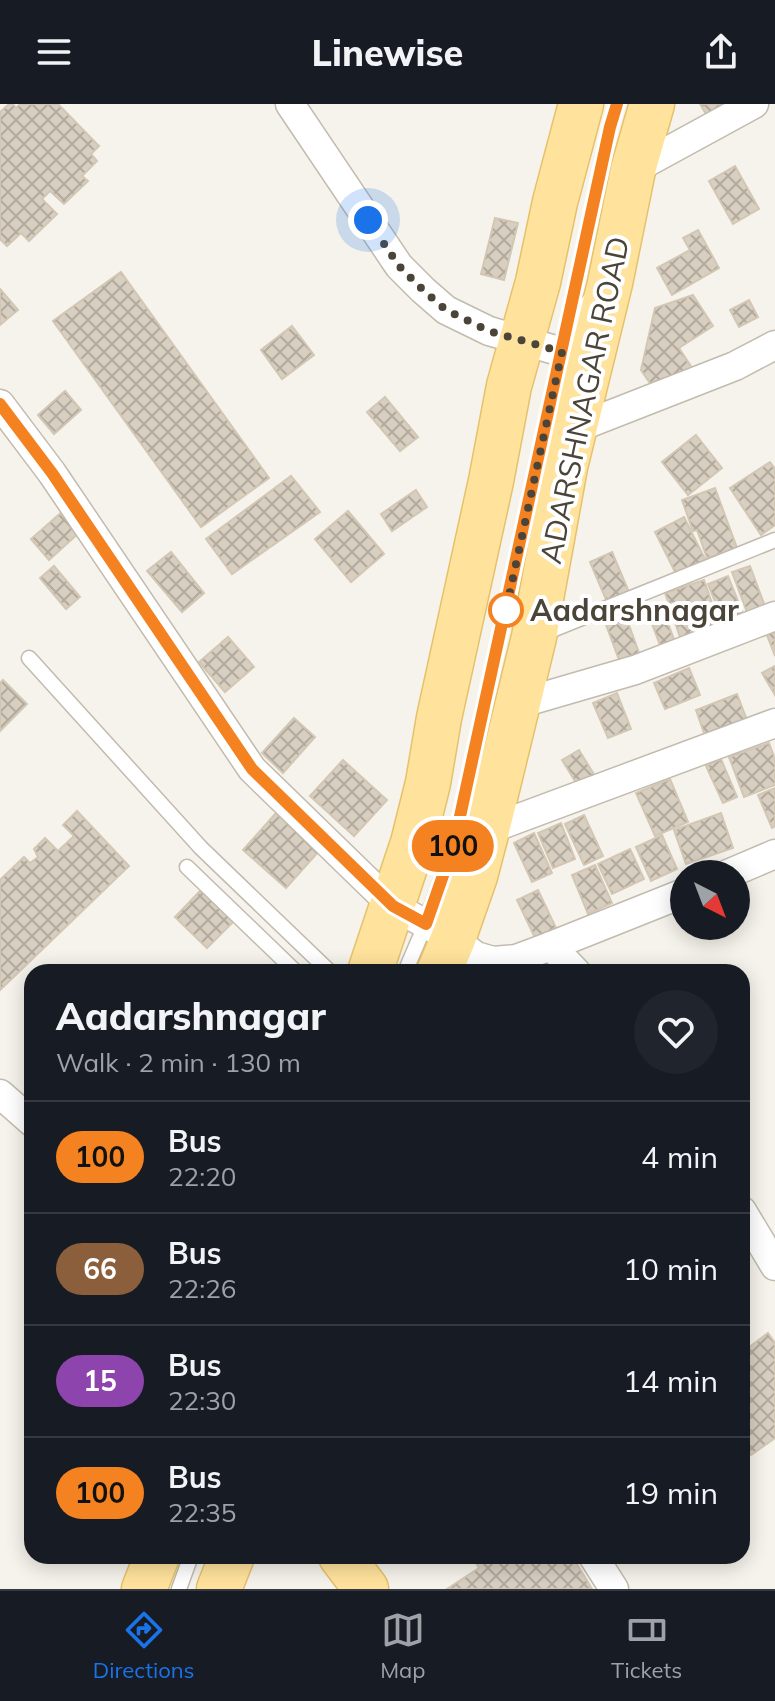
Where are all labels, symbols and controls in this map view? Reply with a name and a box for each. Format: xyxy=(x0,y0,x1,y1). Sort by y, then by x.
icon: menu xyxy=(32,30,76,74)
text: Linewise xyxy=(312,30,463,75)
icon: share xyxy=(699,30,743,74)
your location xyxy=(348,200,388,240)
street label: ADARSHNAGAR ROAD xyxy=(531,233,637,567)
place label: Aadarshnagar xyxy=(530,591,739,629)
marker: Aadarshnagar xyxy=(489,593,523,627)
line badge: 100 xyxy=(407,820,499,872)
text: 100 xyxy=(428,828,478,863)
north arrow xyxy=(670,860,750,940)
map controls xyxy=(670,860,750,940)
button: heart xyxy=(634,990,718,1074)
text: Aadarshnagar xyxy=(56,992,326,1040)
text: Walk · 2 min · 130 m xyxy=(56,1046,301,1079)
text: Bus xyxy=(168,1122,222,1160)
text: 4 min xyxy=(641,1138,718,1176)
text: 100 xyxy=(75,1139,125,1174)
text: 22:20 xyxy=(168,1160,236,1193)
text: Bus xyxy=(168,1234,222,1272)
text: 10 min xyxy=(623,1250,718,1288)
text: 66 xyxy=(83,1251,117,1286)
text: 22:26 xyxy=(168,1272,236,1305)
text: Bus xyxy=(168,1346,222,1384)
text: 14 min xyxy=(623,1362,718,1400)
text: 15 xyxy=(83,1363,117,1398)
text: 22:30 xyxy=(168,1384,236,1417)
text: Bus xyxy=(168,1458,222,1496)
text: 19 min xyxy=(623,1474,718,1512)
text: 100 xyxy=(75,1475,125,1510)
text: 22:35 xyxy=(168,1496,236,1529)
tab: Directions xyxy=(93,1608,195,1684)
tab: Map xyxy=(380,1608,425,1684)
tab: Tickets xyxy=(611,1608,682,1684)

